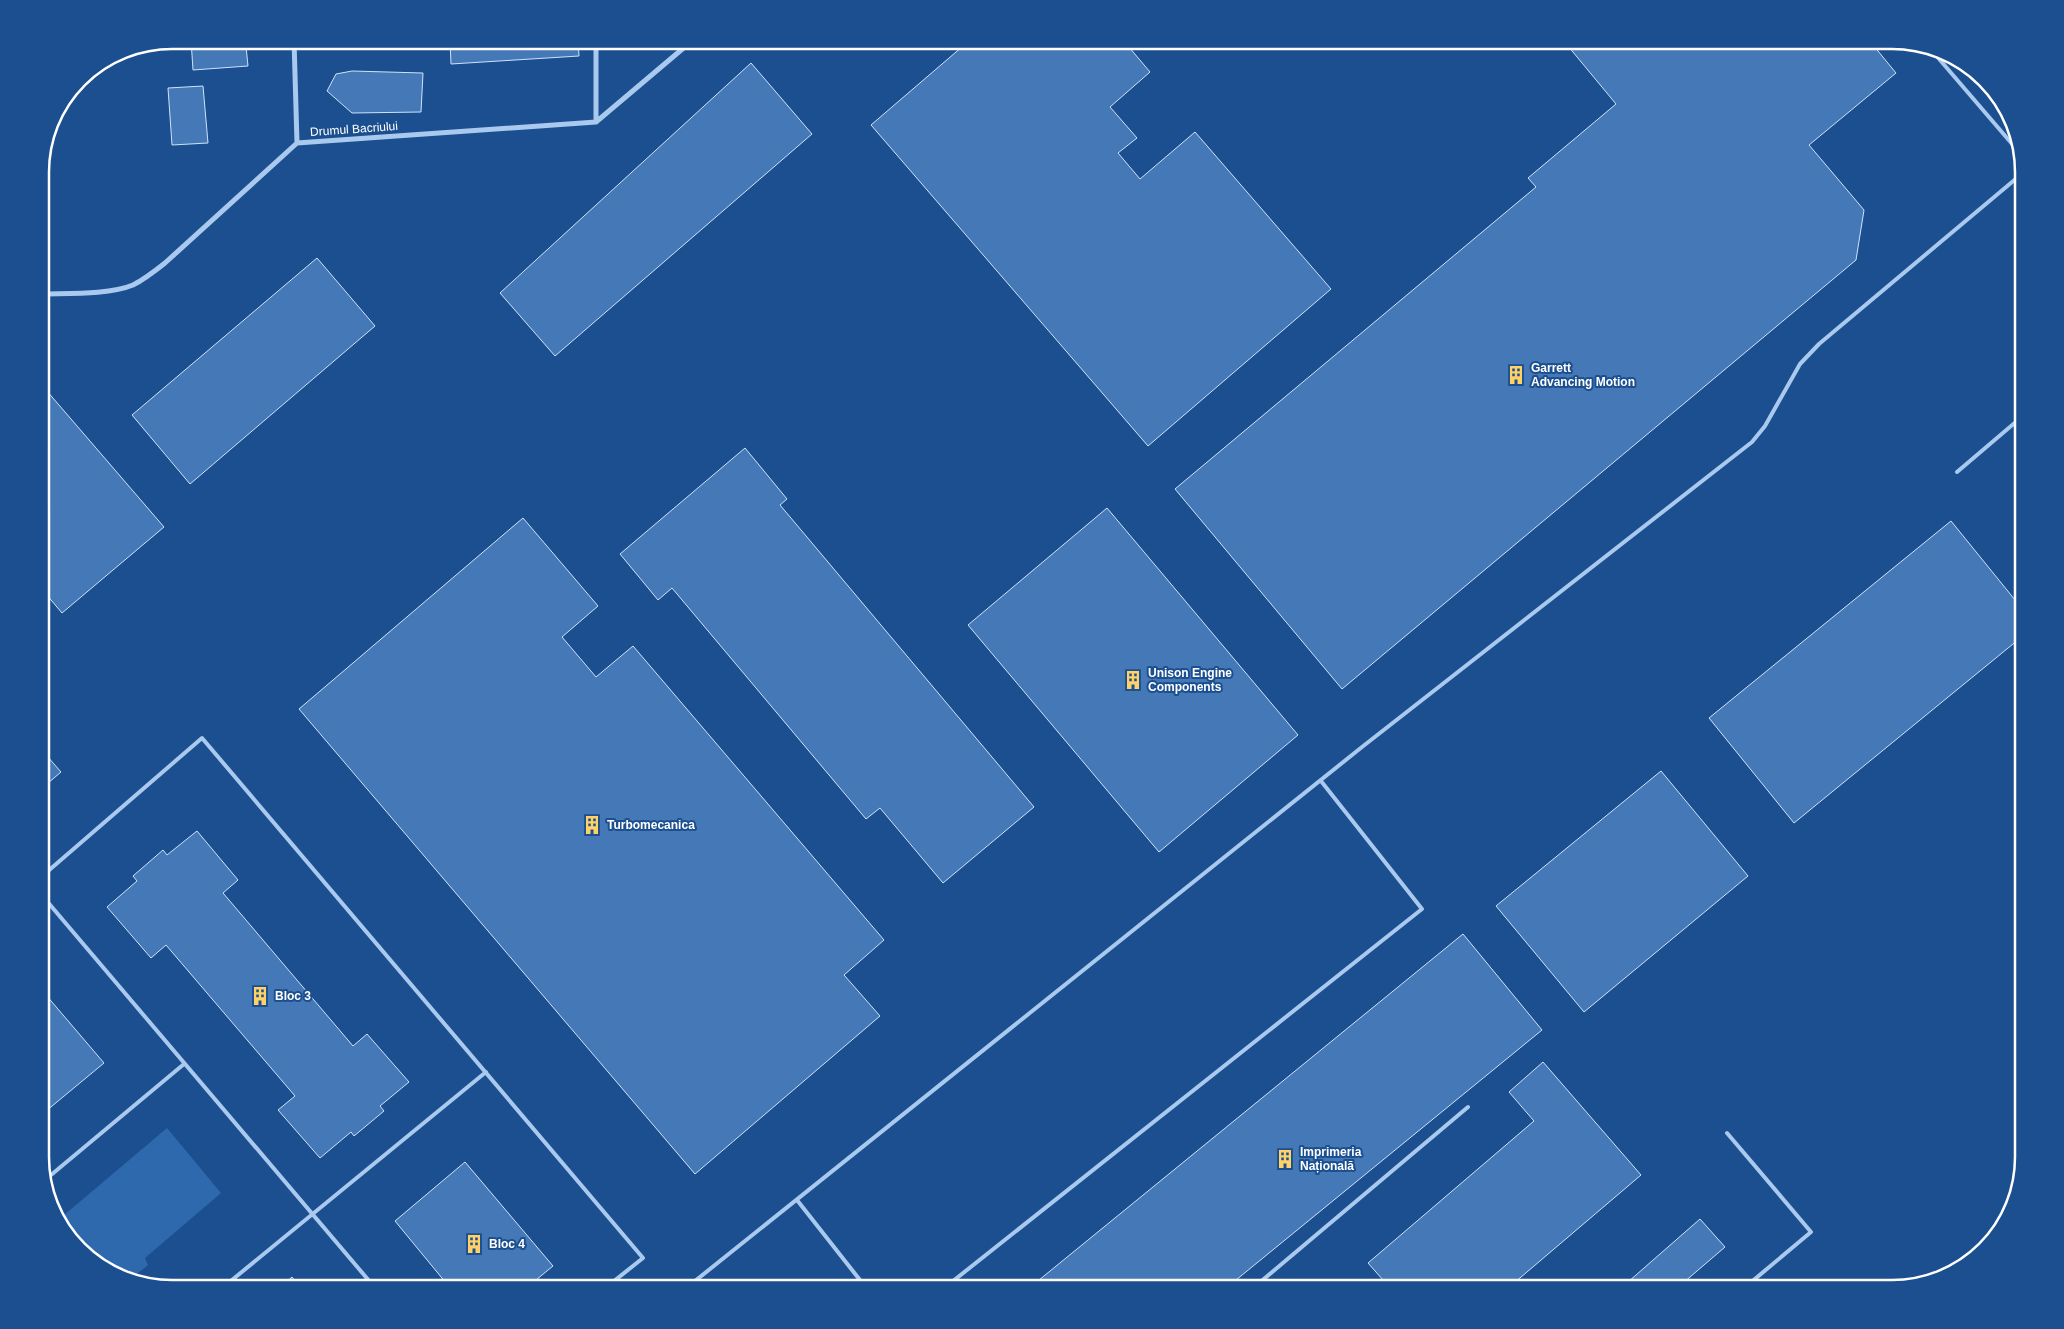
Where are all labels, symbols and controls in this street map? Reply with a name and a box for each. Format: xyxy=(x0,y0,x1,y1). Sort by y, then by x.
street label: Drumul Bacriului xyxy=(310,119,398,139)
place label: Garrett Advancing Motion xyxy=(1531,361,1635,389)
building icon: Garrett Advancing Motion xyxy=(1505,364,1527,386)
place label: Unison Engine Components xyxy=(1148,666,1232,694)
building icon: Unison Engine Components xyxy=(1122,669,1144,691)
building icon: Turbomecanica xyxy=(581,814,603,836)
place label: Turbomecanica xyxy=(607,818,695,832)
building icon: Bloc 3 xyxy=(249,985,271,1007)
place label: Bloc 3 xyxy=(275,989,311,1003)
place label: Imprimeria Națională xyxy=(1300,1145,1362,1173)
building icon: Imprimeria Națională xyxy=(1274,1148,1296,1170)
building icon: Bloc 4 xyxy=(463,1233,485,1255)
place label: Bloc 4 xyxy=(489,1237,525,1251)

